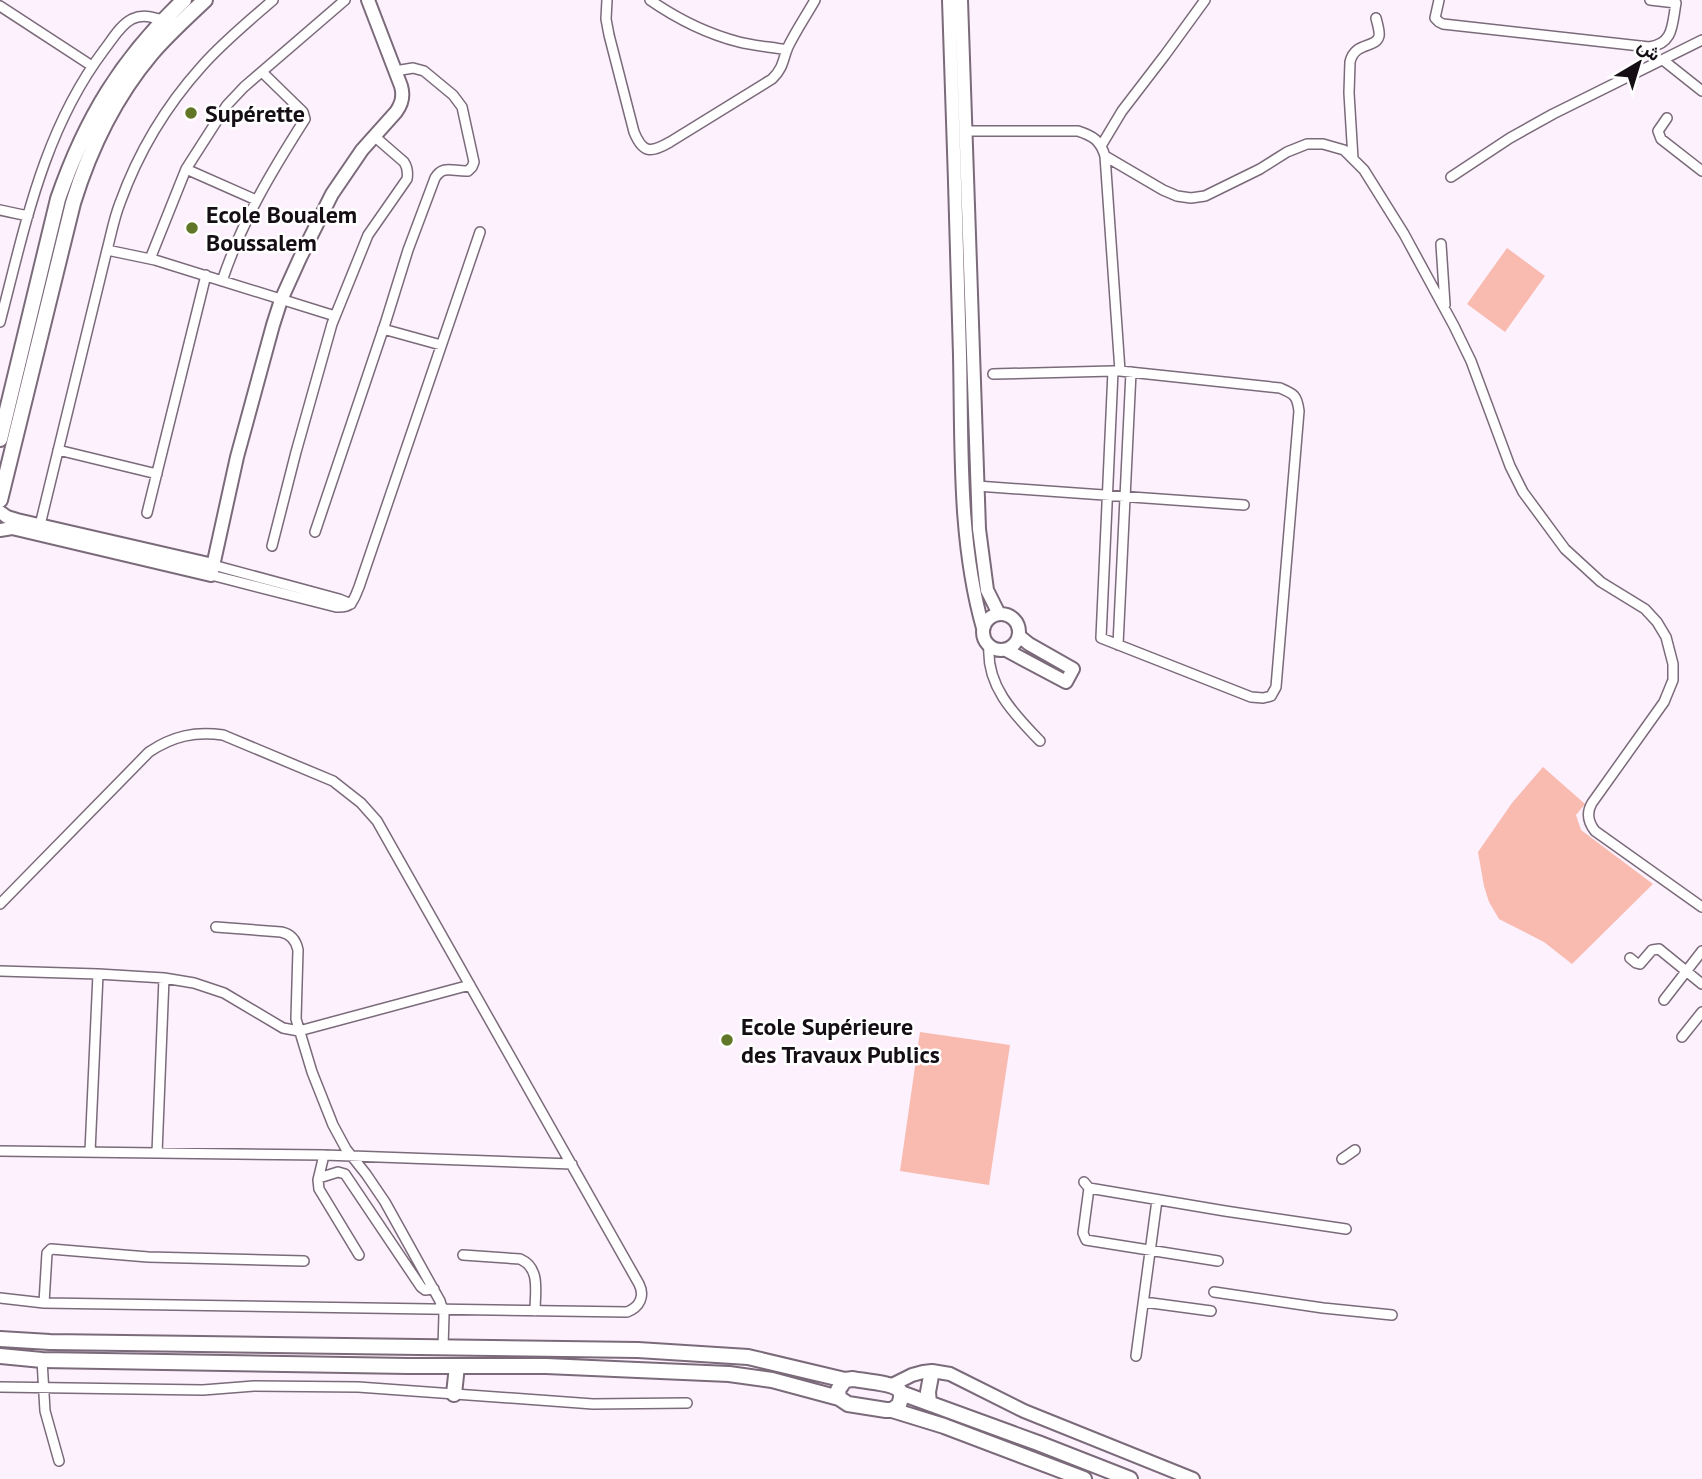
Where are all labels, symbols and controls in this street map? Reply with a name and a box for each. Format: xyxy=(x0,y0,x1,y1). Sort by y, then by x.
north arrow xyxy=(1604,28,1674,98)
text: ش xyxy=(1633,33,1666,66)
place label: Supérette xyxy=(205,98,305,129)
marker: Supérette xyxy=(183,105,199,121)
place label: Ecole Boualem Boussalem xyxy=(206,199,357,258)
marker: Ecole Boualem Boussalem xyxy=(184,220,200,236)
place label: Ecole Supérieure des Travaux Publics xyxy=(741,1011,940,1070)
marker: Ecole Supérieure des Travaux Publics xyxy=(719,1032,735,1048)

